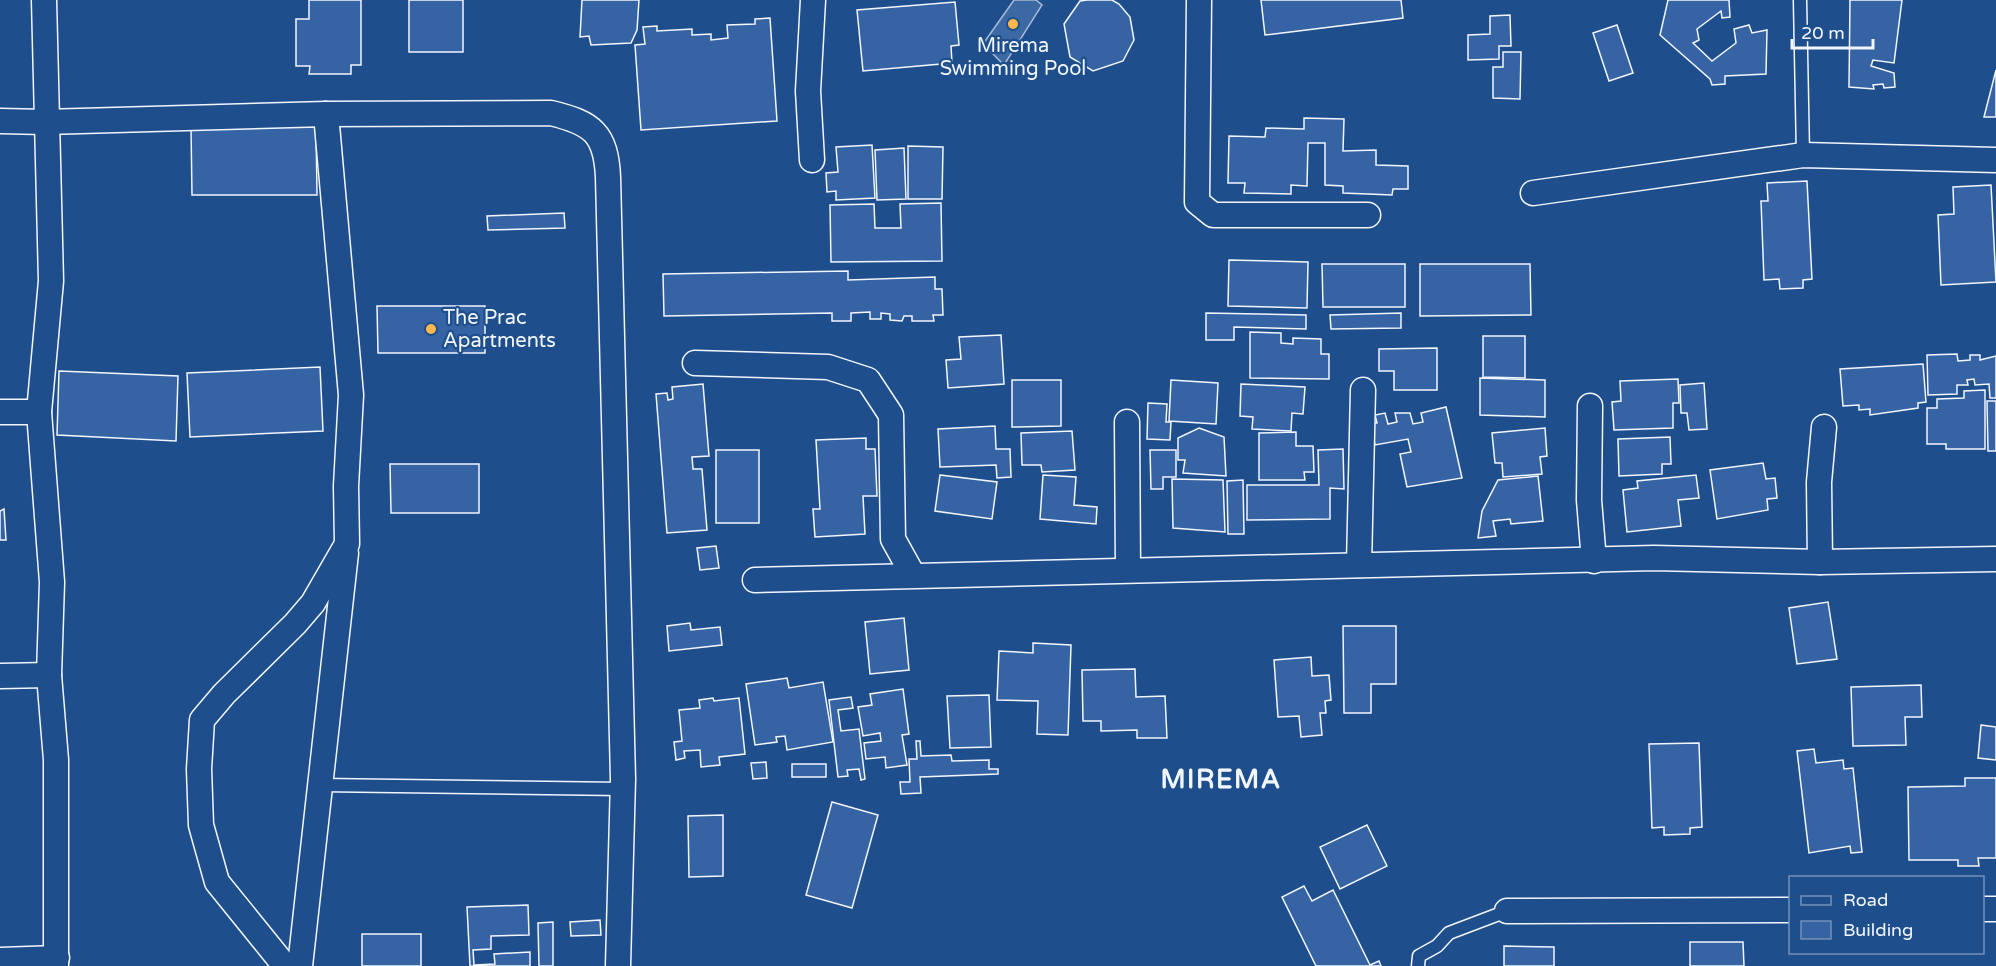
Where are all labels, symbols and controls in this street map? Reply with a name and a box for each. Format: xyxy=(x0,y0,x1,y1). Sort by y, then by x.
scale bar xyxy=(1792,12,1873,50)
marker: Mirema Swimming Pool xyxy=(1006,17,1020,31)
text: 20 m xyxy=(1801,22,1845,44)
place label: Mirema Swimming Pool xyxy=(940,34,1086,81)
place label: The Prac Apartments xyxy=(443,306,556,353)
marker: The Prac Apartments xyxy=(424,322,438,336)
district label: MIREMA xyxy=(1160,764,1282,795)
legend xyxy=(1789,876,1984,954)
text: Road xyxy=(1843,889,1888,911)
text: Building xyxy=(1843,919,1913,941)

